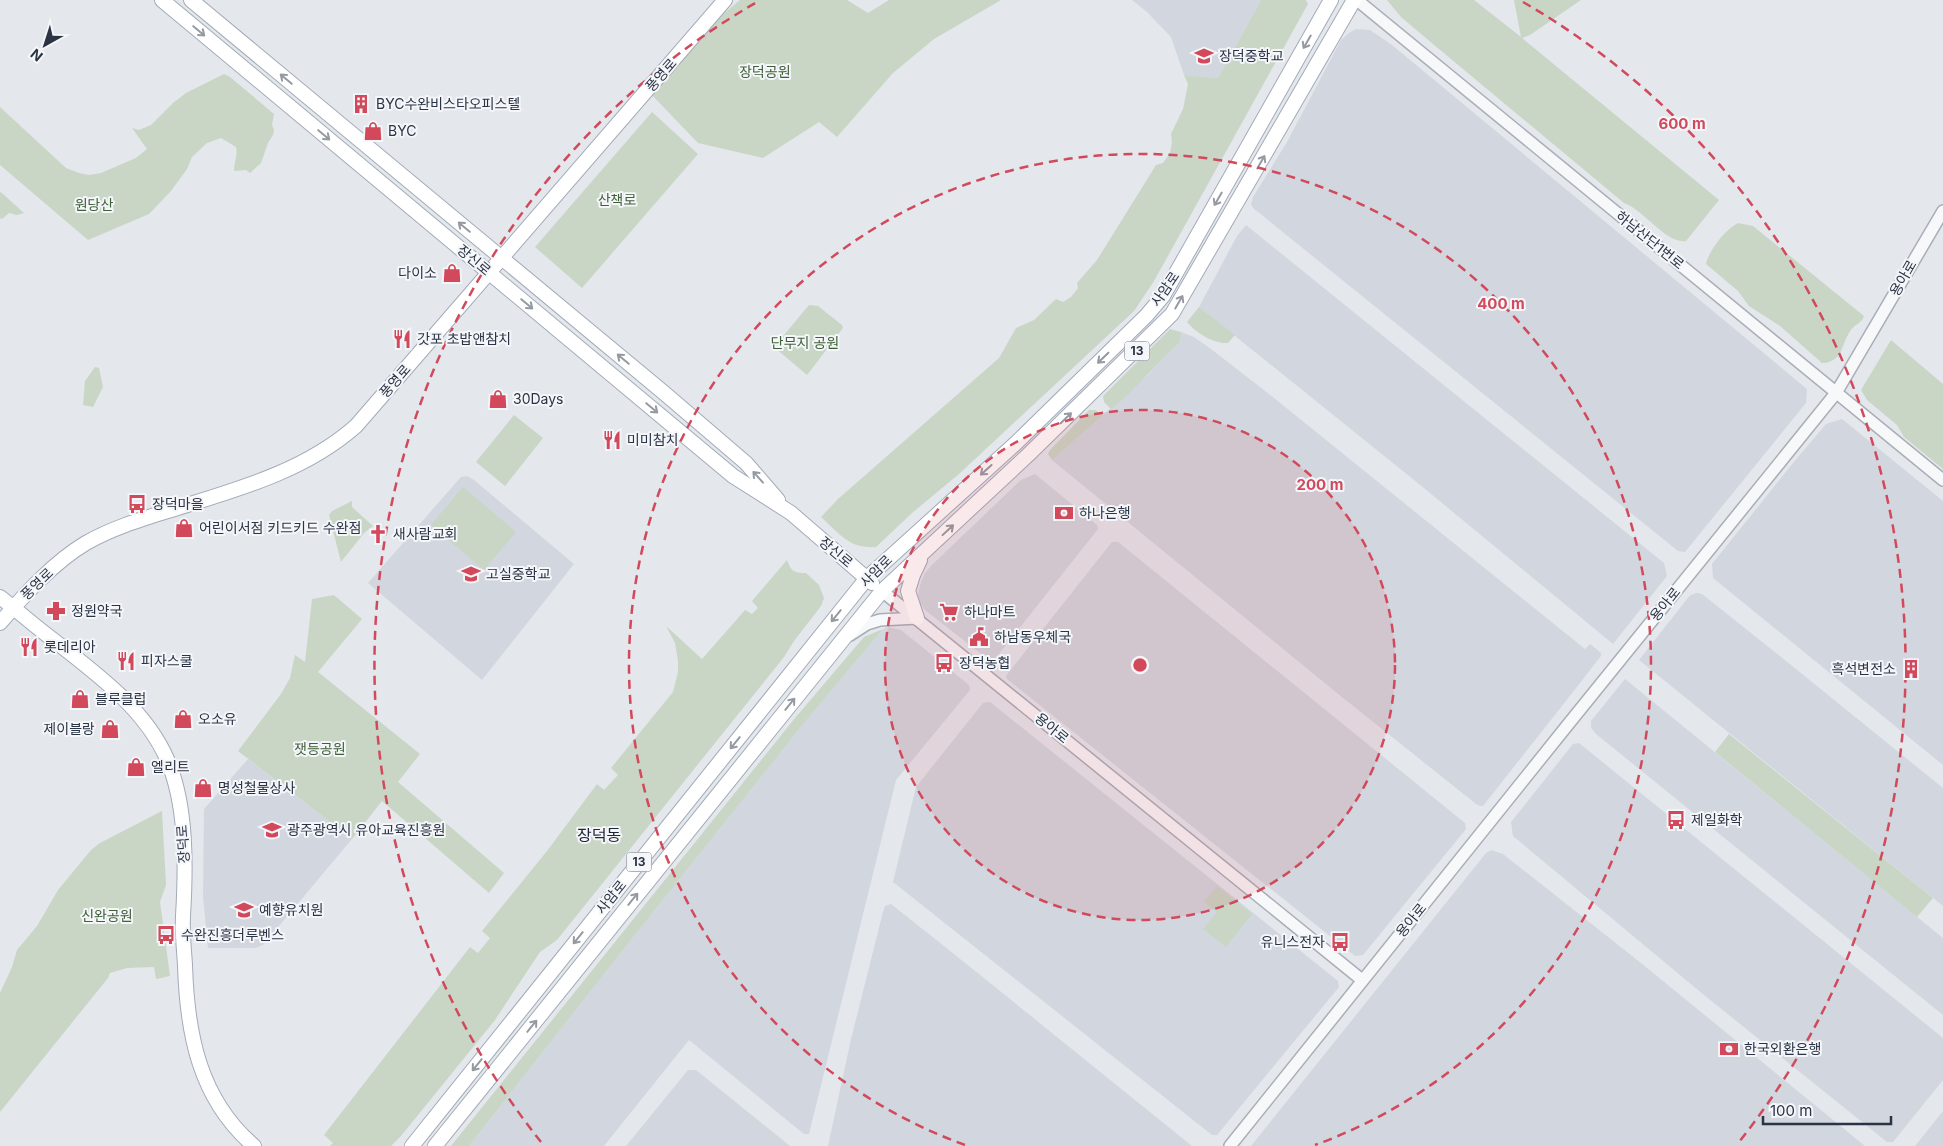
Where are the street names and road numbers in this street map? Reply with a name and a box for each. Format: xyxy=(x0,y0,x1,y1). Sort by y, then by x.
street label: 풍영로 xyxy=(642,54,680,95)
street label: 하남산단1번로 xyxy=(1613,207,1688,272)
street label: 장신로 xyxy=(454,241,495,279)
street label: 용아로 xyxy=(1886,257,1920,299)
street label: 사암로 xyxy=(1147,268,1183,309)
road number: 13 xyxy=(1124,342,1150,361)
street label: 풍영로 xyxy=(376,360,414,401)
street label: 장신로 xyxy=(816,533,857,571)
street label: 사암로 xyxy=(856,551,895,590)
street label: 풍영로 xyxy=(17,564,57,603)
street label: 용아로 xyxy=(1646,583,1683,624)
street label: 용아로 xyxy=(1032,709,1073,746)
street label: 장덕로 xyxy=(173,824,192,864)
road number: 13 xyxy=(626,852,652,872)
street label: 사암로 xyxy=(592,876,629,917)
street label: 용아로 xyxy=(1392,899,1429,940)

